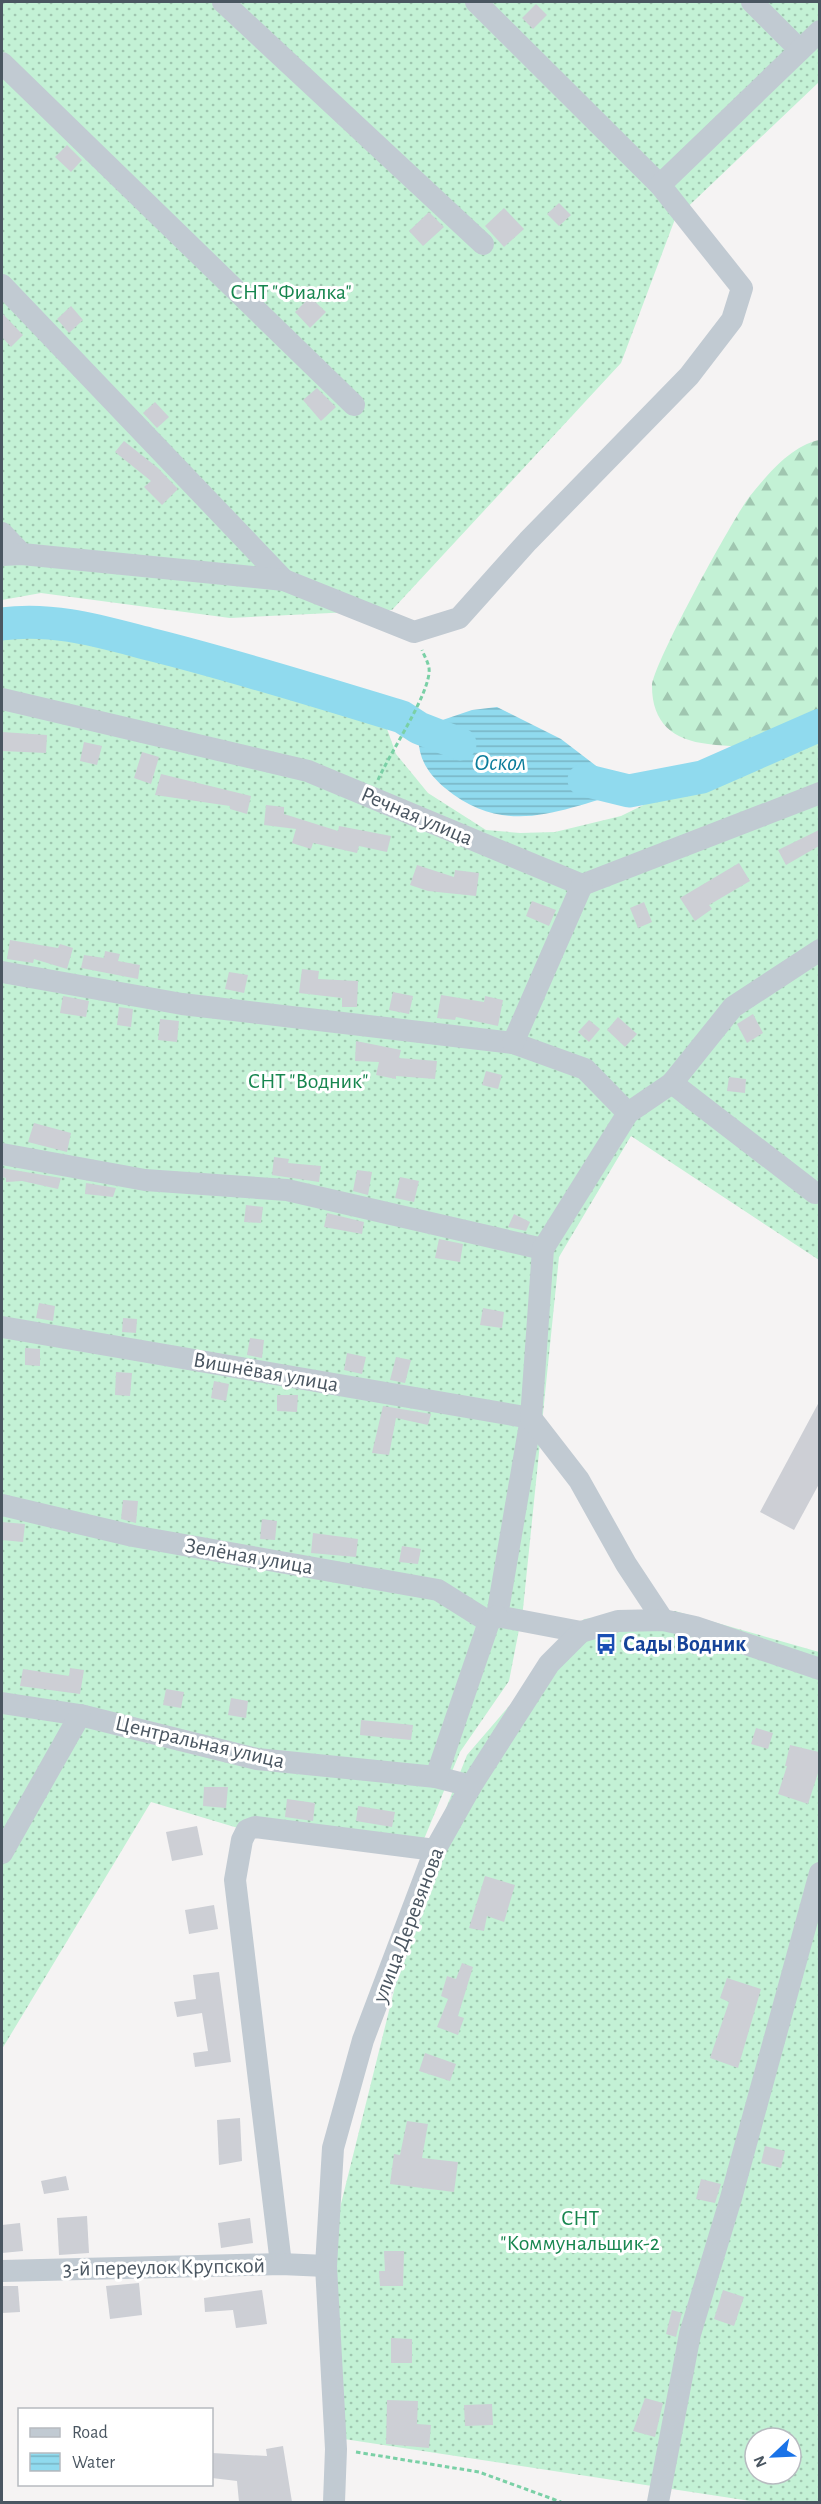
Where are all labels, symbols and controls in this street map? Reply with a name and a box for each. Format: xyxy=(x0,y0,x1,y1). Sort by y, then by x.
park label: СНТ "Фиалка" xyxy=(230,281,352,303)
water label: Оскол xyxy=(474,751,526,775)
street label: Речная улица xyxy=(358,783,476,849)
park label: СНТ "Водник" xyxy=(248,1070,368,1092)
street label: Вишнёвая улица xyxy=(192,1348,340,1396)
street label: Зелёная улица xyxy=(183,1534,315,1578)
bus stop icon: Сады Водник xyxy=(594,1632,618,1656)
place label: Сады Водник xyxy=(623,1633,746,1655)
street label: Центральная улица xyxy=(113,1712,287,1772)
street label: улица Деревянова xyxy=(368,1844,448,2006)
park label: СНТ "Коммунальщик-2 xyxy=(500,2207,660,2254)
street label: 3-й переулок Крупской xyxy=(63,2254,265,2280)
legend xyxy=(18,2408,213,2486)
text: Road xyxy=(72,2424,108,2442)
north arrow xyxy=(743,2426,803,2486)
text: N xyxy=(751,2453,770,2470)
text: Water xyxy=(72,2454,115,2472)

